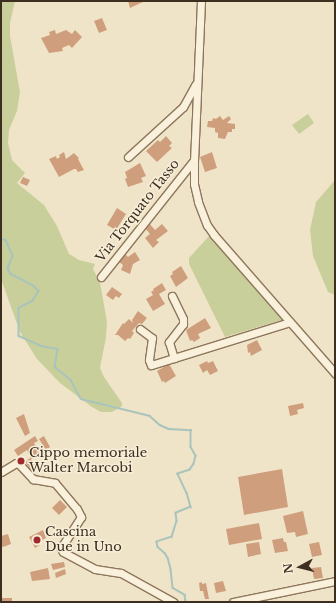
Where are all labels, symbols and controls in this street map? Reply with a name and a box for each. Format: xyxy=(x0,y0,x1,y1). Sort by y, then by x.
street label: Via Torquato Tasso xyxy=(93,156,183,266)
place label: Cippo memoriale Walter Marcobi xyxy=(29,446,147,477)
marker: Cippo memoriale Walter Marcobi xyxy=(16,456,26,466)
place label: Cascina Due in Uno xyxy=(45,525,122,556)
marker: Cascina Due in Uno xyxy=(32,535,42,545)
north arrow xyxy=(280,547,320,587)
text: N xyxy=(281,562,296,574)

